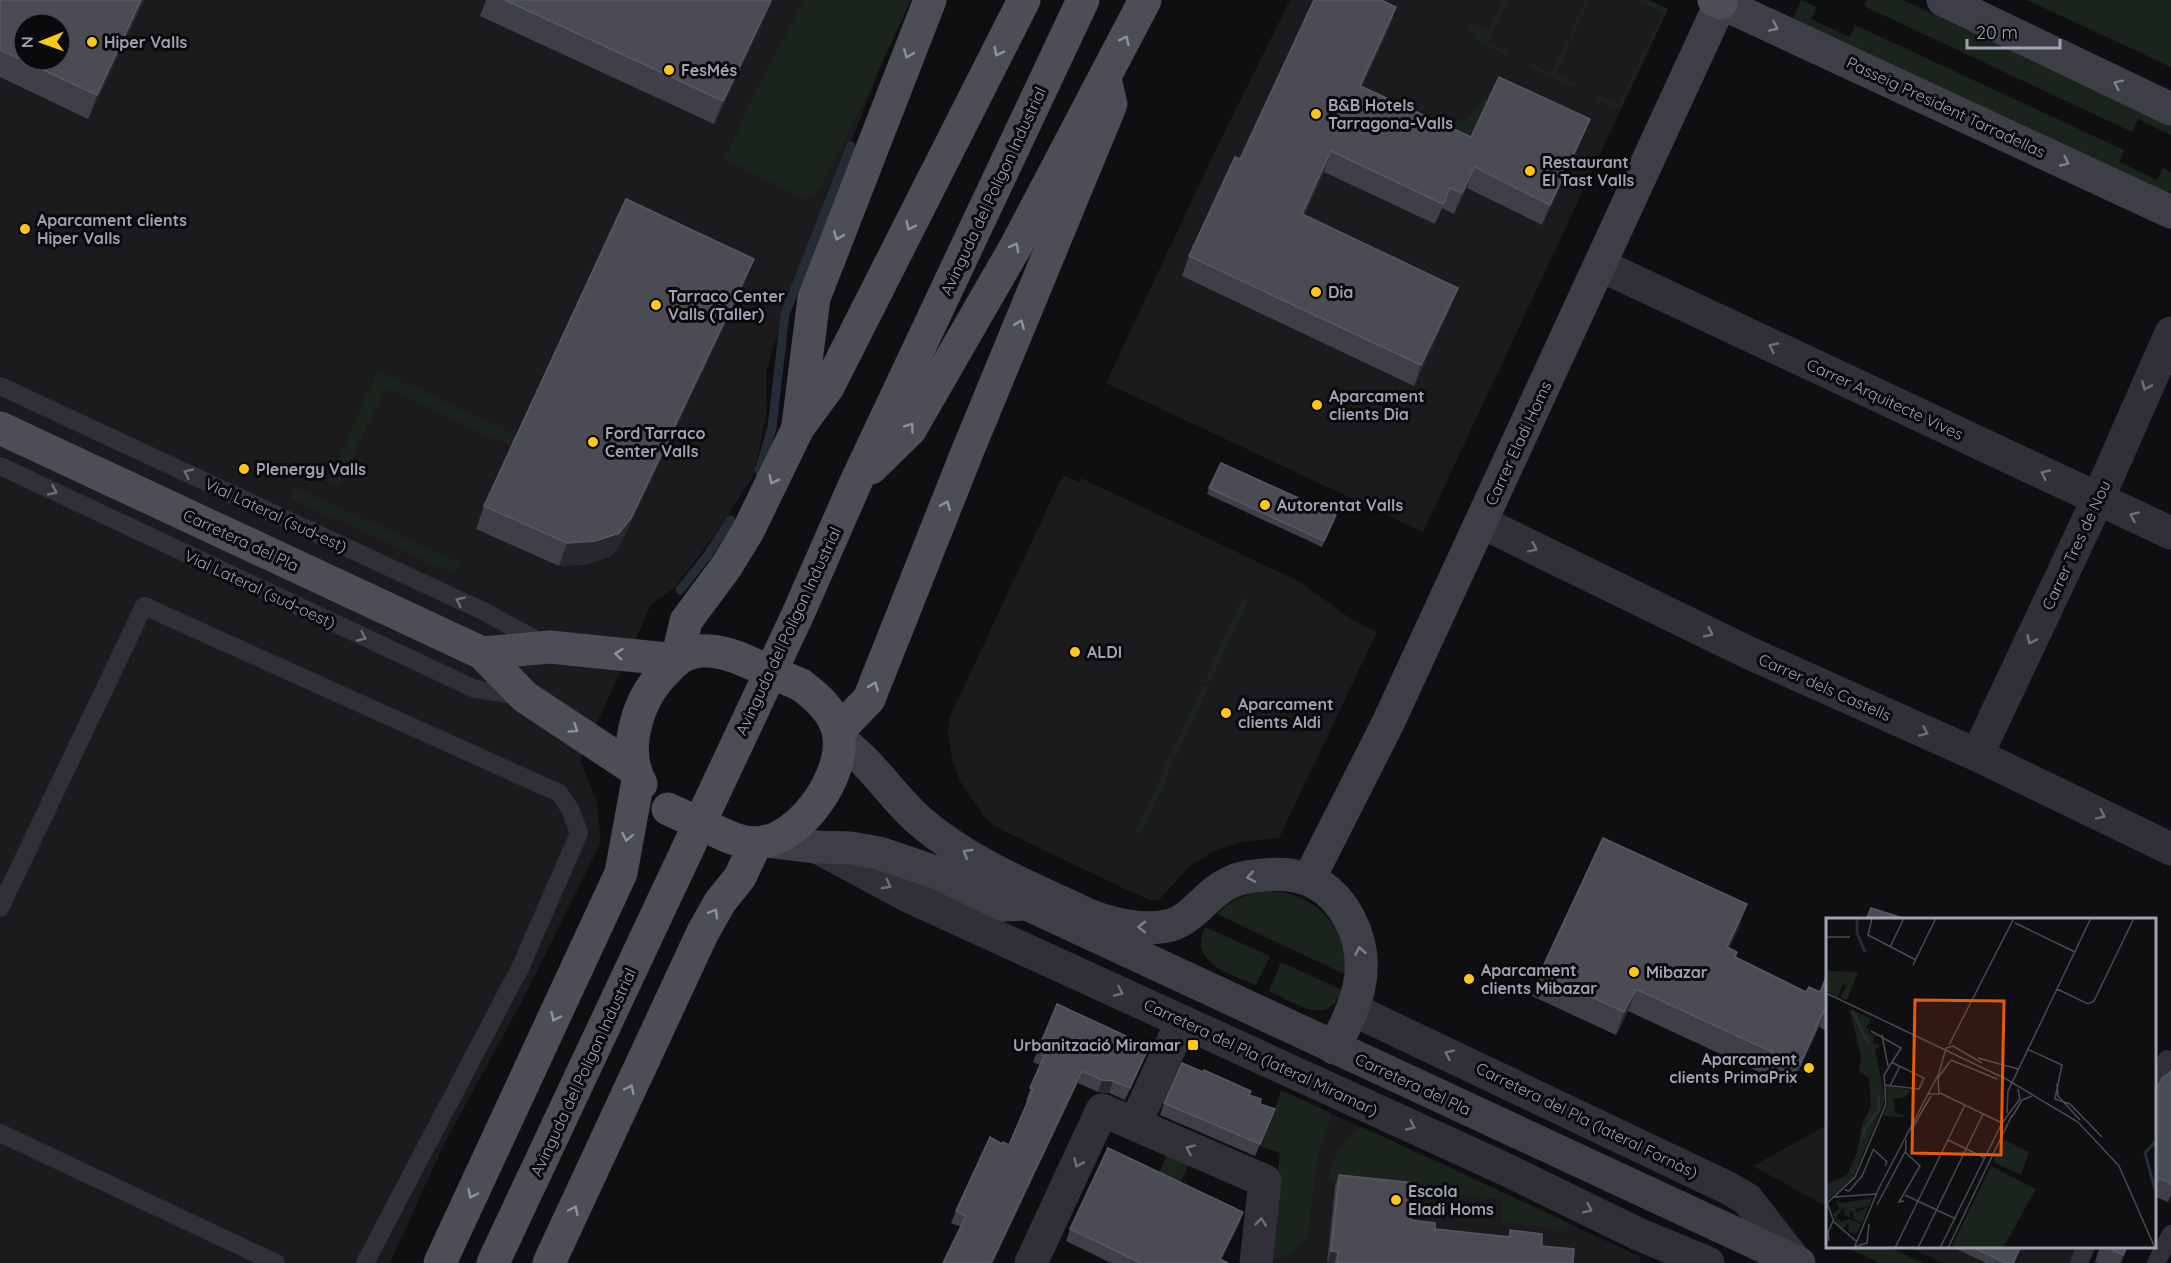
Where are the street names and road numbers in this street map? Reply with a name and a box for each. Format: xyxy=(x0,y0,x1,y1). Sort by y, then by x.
street label: Passeig President Tarradellas xyxy=(1843,52,2049,162)
street label: Avinguda del Polígon Industrial xyxy=(936,84,1050,298)
street label: Carrer Arquitecte Vives xyxy=(1804,354,1966,444)
street label: Carrer Eladi Homs xyxy=(1480,378,1556,508)
street label: Vial Lateral (sud-est) xyxy=(202,473,350,557)
street label: Carrer Tres de Nou xyxy=(2037,477,2115,613)
street label: Carretera del Pla xyxy=(180,504,302,576)
street label: Avinguda del Polígon Industrial xyxy=(731,524,845,738)
street label: Vial Lateral (sud-oest) xyxy=(181,545,339,633)
street label: Carrer dels Castells xyxy=(1756,649,1894,725)
street label: Avinguda del Polígon Industrial xyxy=(526,965,640,1179)
street label: Carretera del Pla (lateral Miramar) xyxy=(1141,994,1381,1120)
street label: Carretera del Pla xyxy=(1352,1048,1474,1120)
street label: Carretera del Pla (lateral Fornàs) xyxy=(1473,1057,1701,1183)

